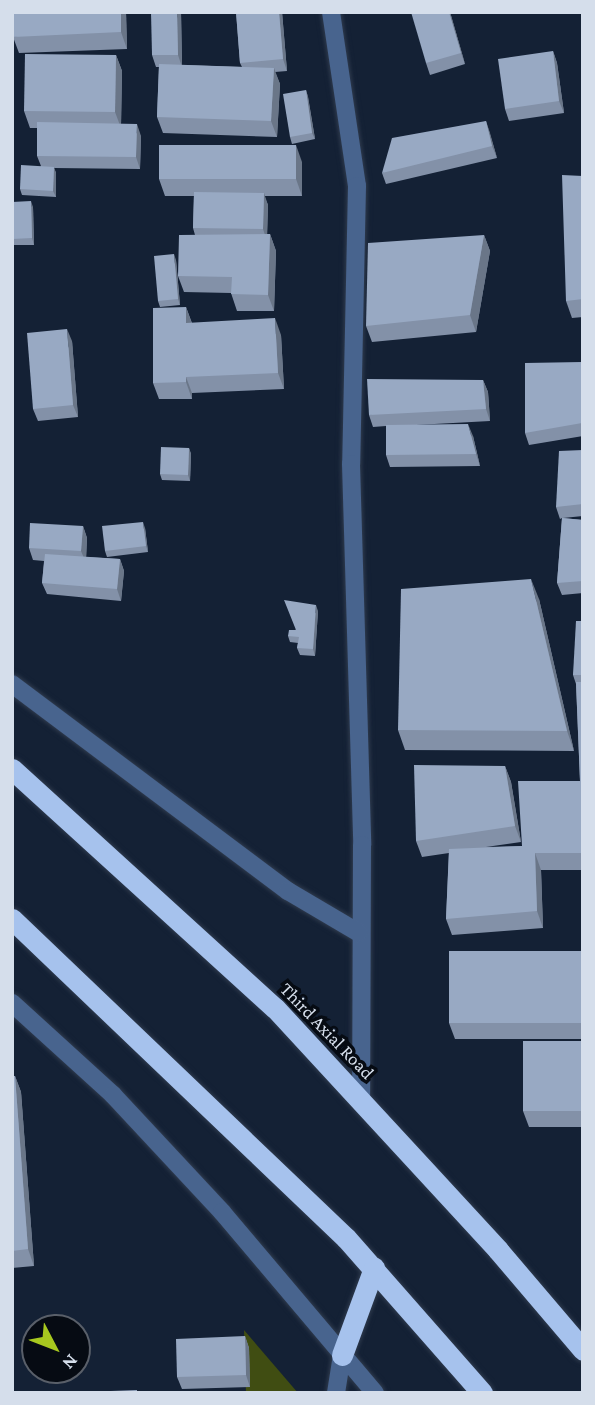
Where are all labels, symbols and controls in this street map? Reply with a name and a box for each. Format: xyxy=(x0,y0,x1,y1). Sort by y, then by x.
street label: Third Axial Road xyxy=(275,978,379,1084)
north arrow xyxy=(21,1314,91,1384)
text: N xyxy=(58,1350,83,1374)

